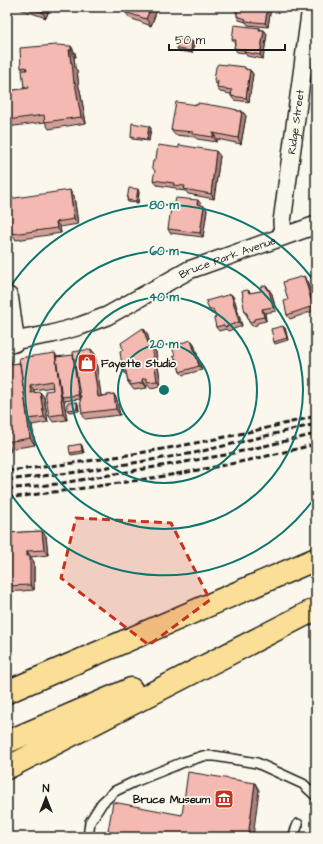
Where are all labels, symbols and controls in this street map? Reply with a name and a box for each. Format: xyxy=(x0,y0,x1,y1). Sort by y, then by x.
scale bar xyxy=(169,26,285,52)
text: 50 m xyxy=(175,32,206,49)
street label: Ridge Street xyxy=(284,88,308,155)
text: 80 m xyxy=(149,197,179,214)
street label: Bruce Park Avenue xyxy=(176,233,278,282)
text: 60 m xyxy=(149,243,179,260)
text: 40 m xyxy=(149,289,180,306)
text: 20 m xyxy=(149,336,179,353)
shop icon: Fayette Studio xyxy=(76,352,98,374)
place label: Fayette Studio xyxy=(101,356,177,373)
centre of rings xyxy=(157,383,171,397)
north arrow xyxy=(26,778,66,818)
text: N xyxy=(43,781,50,796)
museum icon: Bruce Museum xyxy=(213,788,235,810)
place label: Bruce Museum xyxy=(133,792,210,807)

